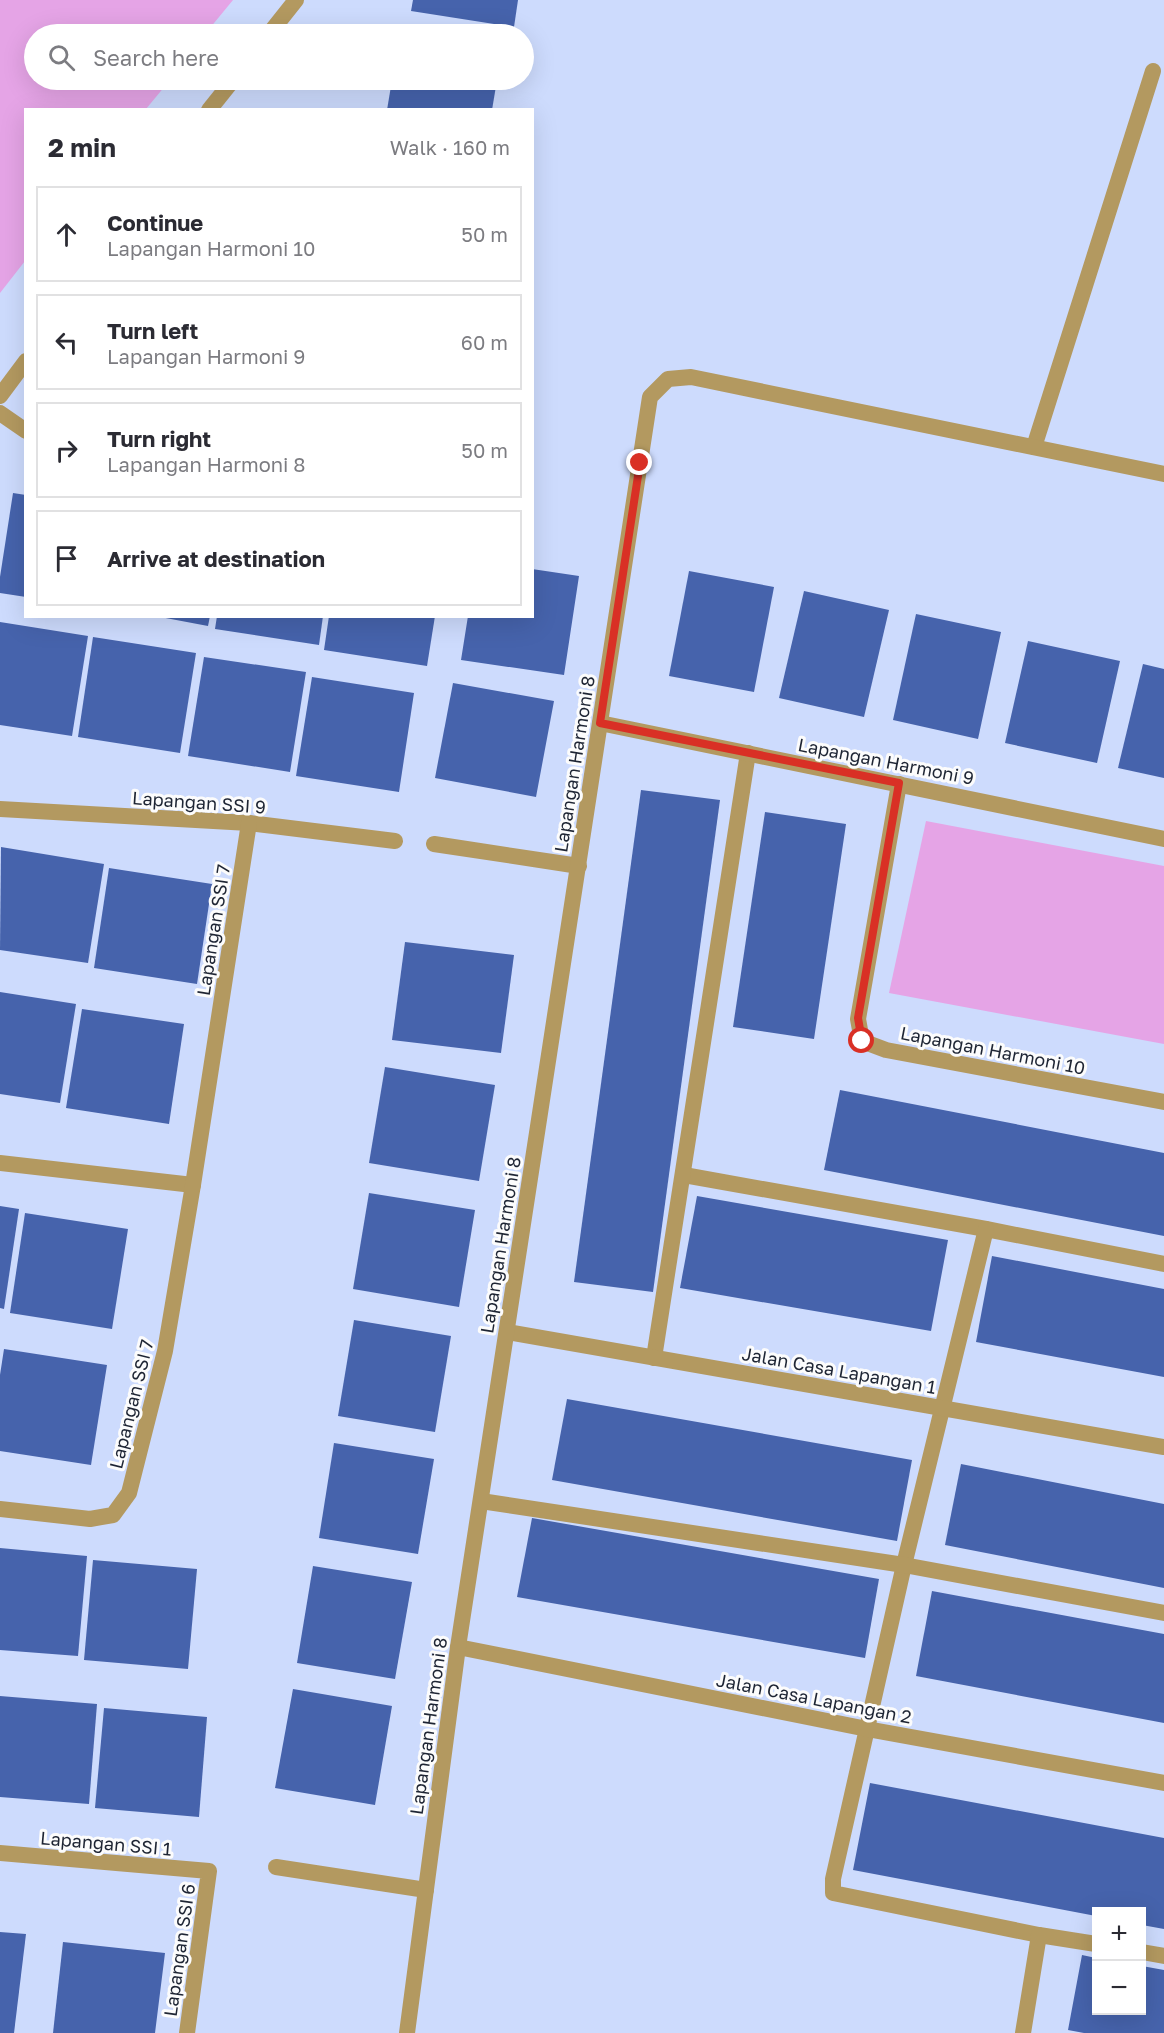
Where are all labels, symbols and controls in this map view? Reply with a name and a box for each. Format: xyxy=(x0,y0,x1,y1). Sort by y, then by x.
search box xyxy=(24,24,534,90)
icon: search xyxy=(45,41,78,74)
text: Search here xyxy=(93,44,219,71)
text: 2 min xyxy=(48,132,116,163)
text: Walk · 160 m xyxy=(390,135,510,159)
text: Continue xyxy=(107,209,203,236)
icon: ahead xyxy=(50,218,83,251)
text: 50 m xyxy=(461,222,508,246)
text: Lapangan Harmoni 10 xyxy=(107,236,315,260)
text: Turn left xyxy=(107,317,198,344)
icon: left xyxy=(50,326,83,359)
text: 60 m xyxy=(461,330,508,354)
text: Lapangan Harmoni 9 xyxy=(107,344,305,368)
text: Turn right xyxy=(107,425,211,452)
icon: right xyxy=(50,434,83,467)
text: 50 m xyxy=(461,438,508,462)
route end xyxy=(626,449,652,475)
text: Lapangan Harmoni 8 xyxy=(107,452,306,476)
icon: arrive xyxy=(50,542,83,575)
text: Arrive at destination xyxy=(107,545,325,572)
street label: Lapangan Harmoni 8 xyxy=(549,674,599,854)
street label: Lapangan Harmoni 9 xyxy=(796,733,976,789)
street label: Lapangan SSI 9 xyxy=(131,786,267,818)
street label: Lapangan SSI 7 xyxy=(192,863,234,997)
street label: Lapangan Harmoni 10 xyxy=(899,1021,1087,1079)
route start xyxy=(848,1027,874,1053)
street label: Lapangan Harmoni 8 xyxy=(475,1155,525,1335)
street label: Lapangan SSI 7 xyxy=(104,1337,158,1471)
street label: Jalan Casa Lapangan 1 xyxy=(740,1342,938,1398)
street label: Lapangan Harmoni 8 xyxy=(405,1636,451,1816)
street label: Jalan Casa Lapangan 2 xyxy=(714,1668,914,1728)
street label: Lapangan SSI 1 xyxy=(39,1826,173,1860)
street label: Lapangan SSI 6 xyxy=(159,1882,199,2018)
map controls xyxy=(1092,1907,1146,2015)
button: + xyxy=(1092,1907,1146,1961)
button: − xyxy=(1092,1961,1146,2015)

